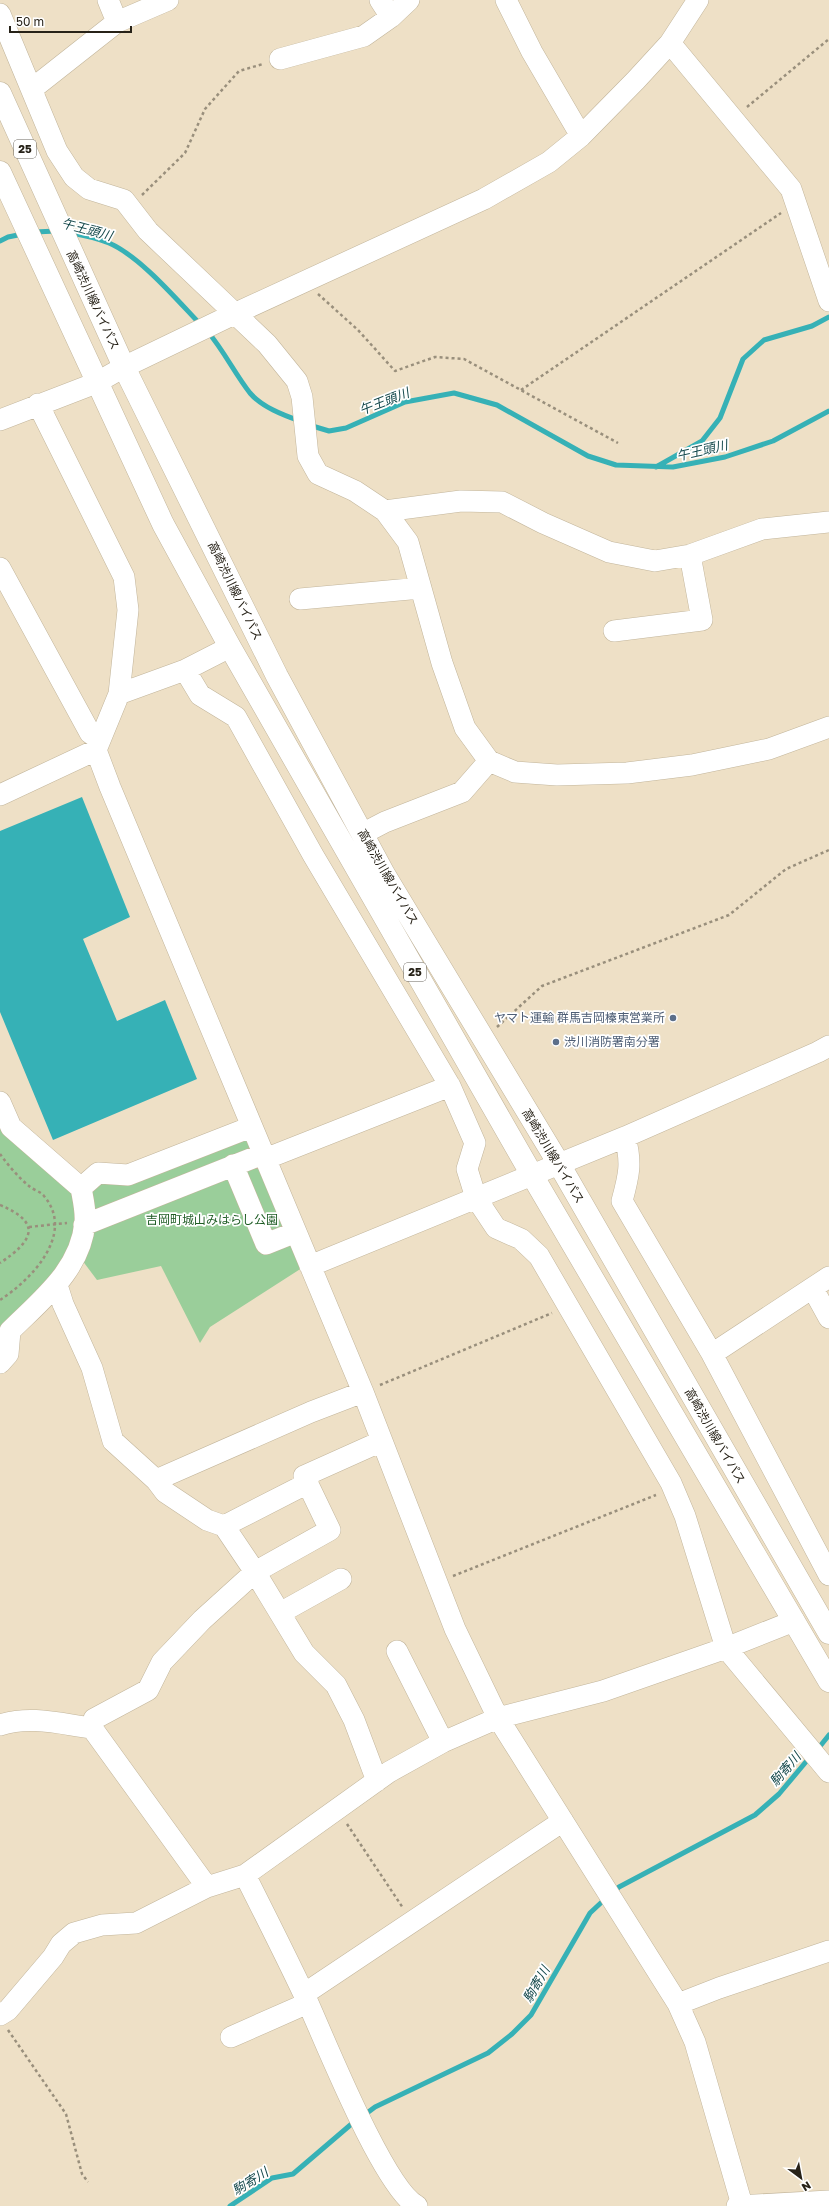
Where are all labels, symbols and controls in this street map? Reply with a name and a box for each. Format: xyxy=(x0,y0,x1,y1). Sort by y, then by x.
scale bar xyxy=(10,8,131,34)
text: 50 m xyxy=(16,14,44,29)
road number: 25 xyxy=(14,140,36,158)
water label: 午王頭川 xyxy=(60,215,116,244)
street label: 高崎渋川線バイパス xyxy=(64,248,123,352)
water label: 午王頭川 xyxy=(357,383,413,418)
water label: 午王頭川 xyxy=(675,436,731,464)
street label: 高崎渋川線バイパス xyxy=(205,539,266,642)
street label: 高崎渋川線バイパス xyxy=(355,826,422,927)
road number: 25 xyxy=(404,963,426,981)
place label: ヤマト運輸 群馬吉岡榛東営業所 xyxy=(494,1010,665,1025)
marker: ヤマト運輸 群馬吉岡榛東営業所 xyxy=(668,1013,678,1023)
place label: 渋川消防署南分署 xyxy=(564,1034,660,1049)
marker: 渋川消防署南分署 xyxy=(551,1037,561,1047)
street label: 高崎渋川線バイパス xyxy=(519,1106,588,1206)
park label: 吉岡町城山みはらし公園 xyxy=(146,1212,278,1227)
street label: 高崎渋川線バイパス xyxy=(682,1385,749,1486)
water label: 駒寄川 xyxy=(766,1748,805,1789)
water label: 駒寄川 xyxy=(519,1961,554,2005)
north arrow xyxy=(781,2158,821,2198)
water label: 駒寄川 xyxy=(229,2163,272,2198)
text: N xyxy=(800,2179,814,2195)

